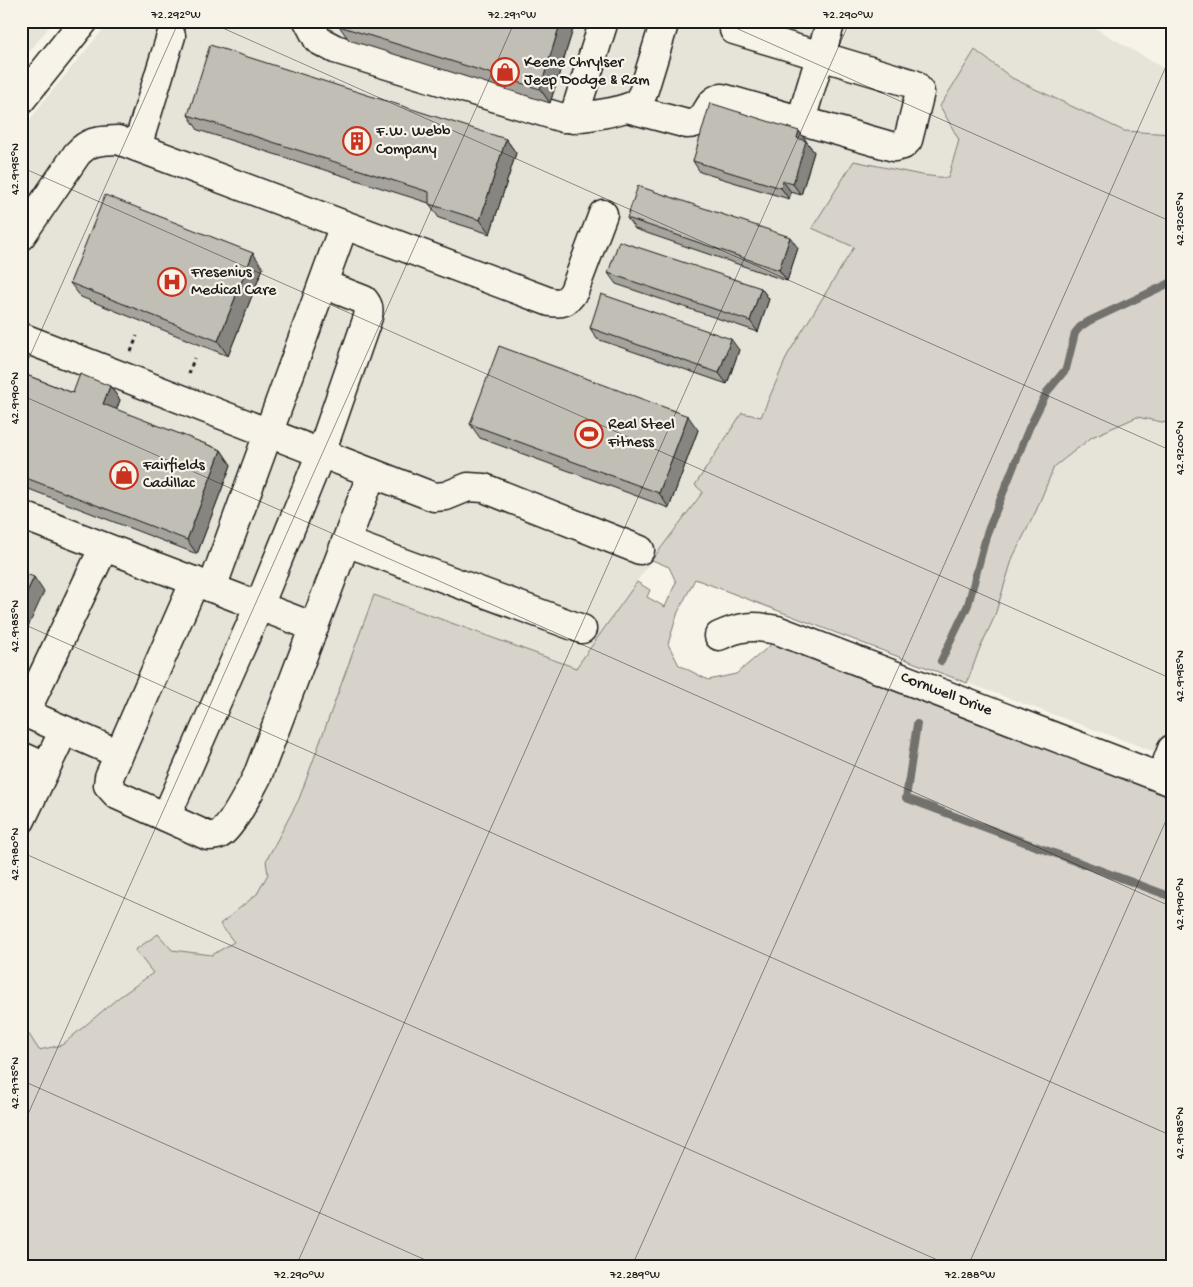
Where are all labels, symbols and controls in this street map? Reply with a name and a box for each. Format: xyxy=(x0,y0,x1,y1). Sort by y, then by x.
text: 72.292°W xyxy=(150,9,201,23)
text: 72.291°W xyxy=(487,9,536,23)
text: 72.290°W xyxy=(822,9,873,23)
place label: Keene Chrylser Jeep Dodge & Ram xyxy=(524,54,650,91)
shop icon: Keene Chrylser Jeep Dodge & Ram xyxy=(490,57,520,87)
place label: F.W. Webb Company xyxy=(375,123,451,160)
building icon: F.W. Webb Company xyxy=(342,126,372,156)
text: 42.9195°N xyxy=(9,143,23,195)
text: 42.9205°N xyxy=(1174,192,1188,246)
place label: Fresenius Medical Care xyxy=(190,264,277,301)
hospital icon: Fresenius Medical Care xyxy=(157,267,187,297)
text: 42.9190°N xyxy=(9,372,23,424)
place label: Real Steel Fitness xyxy=(607,416,675,453)
sports icon: Real Steel Fitness xyxy=(574,419,604,449)
text: 42.9200°N xyxy=(1174,421,1188,475)
place label: Fairfields Cadillac xyxy=(142,457,206,494)
shop icon: Fairfields Cadillac xyxy=(109,460,139,490)
text: 42.9185°N xyxy=(9,600,23,652)
text: 42.9195°N xyxy=(1174,650,1188,702)
street label: Cornwell Drive xyxy=(897,669,995,721)
text: 42.9180°N xyxy=(9,827,23,880)
text: 42.9190°N xyxy=(1174,878,1188,930)
text: 42.9175°N xyxy=(9,1057,23,1109)
text: 42.9185°N xyxy=(1174,1107,1188,1159)
text: 72.290°W xyxy=(273,1269,324,1283)
text: 72.289°W xyxy=(609,1269,660,1283)
text: 72.288°W xyxy=(944,1269,995,1283)

